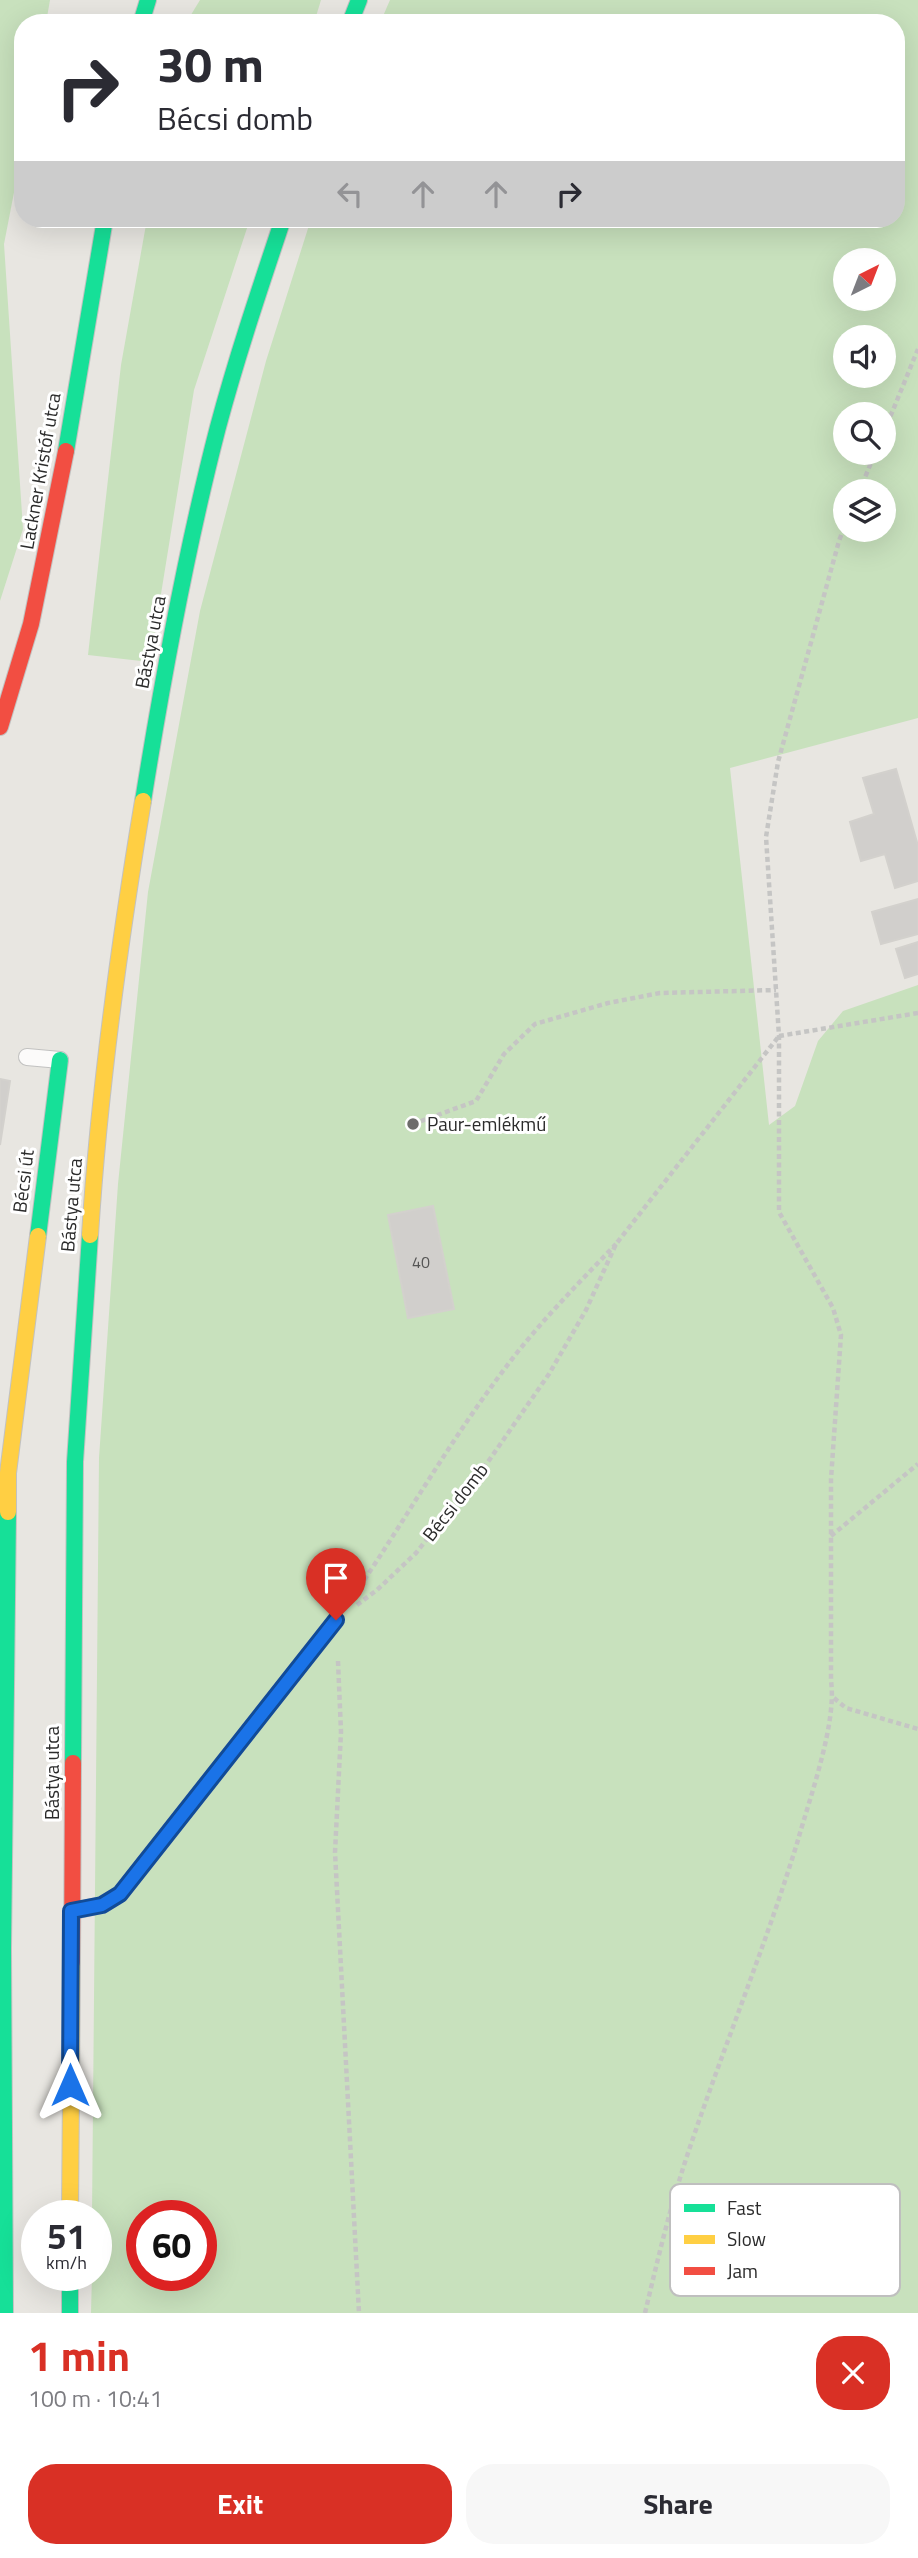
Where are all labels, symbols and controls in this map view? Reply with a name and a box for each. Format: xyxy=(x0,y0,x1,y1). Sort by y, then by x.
text: 30 m xyxy=(157,26,264,101)
icon: right xyxy=(42,42,133,133)
text: Bécsi domb xyxy=(157,94,313,142)
icon: left xyxy=(331,175,369,213)
icon: ahead xyxy=(404,175,442,213)
icon: ahead xyxy=(477,175,515,213)
icon: right xyxy=(550,175,588,213)
north arrow xyxy=(833,248,896,312)
map controls xyxy=(833,248,896,542)
button: sound xyxy=(833,325,896,388)
street label: Lackner Kristóf utca xyxy=(11,390,68,552)
button: search xyxy=(833,402,896,465)
button: layers xyxy=(833,479,896,542)
street label: Bástya utca xyxy=(126,593,173,691)
place label: Paur-emlékmű xyxy=(427,1109,546,1138)
marker: Paur-emlékmű xyxy=(405,1116,421,1132)
street label: Bécsi út xyxy=(4,1147,41,1214)
street label: Bástya utca xyxy=(52,1156,89,1253)
house number: 40 xyxy=(412,1250,430,1274)
street label: Bécsi domb xyxy=(415,1456,495,1547)
pin xyxy=(306,1548,366,1620)
icon: arrive xyxy=(317,1559,355,1597)
street label: Bástya utca xyxy=(37,1726,66,1820)
position arrow xyxy=(33,2048,107,2122)
legend xyxy=(670,2184,900,2296)
text: Fast xyxy=(727,2193,762,2222)
speed limit sign: 60 xyxy=(126,2200,217,2291)
text: 51 xyxy=(47,2209,86,2263)
text: Slow xyxy=(727,2224,766,2253)
text: km/h xyxy=(46,2249,87,2276)
text: Jam xyxy=(727,2256,758,2285)
text: 1 min xyxy=(28,2323,130,2387)
button: close xyxy=(816,2336,890,2410)
text: 100 m · 10:41 xyxy=(28,2381,163,2416)
button: Exit xyxy=(28,2464,452,2544)
button: Share xyxy=(466,2464,890,2544)

